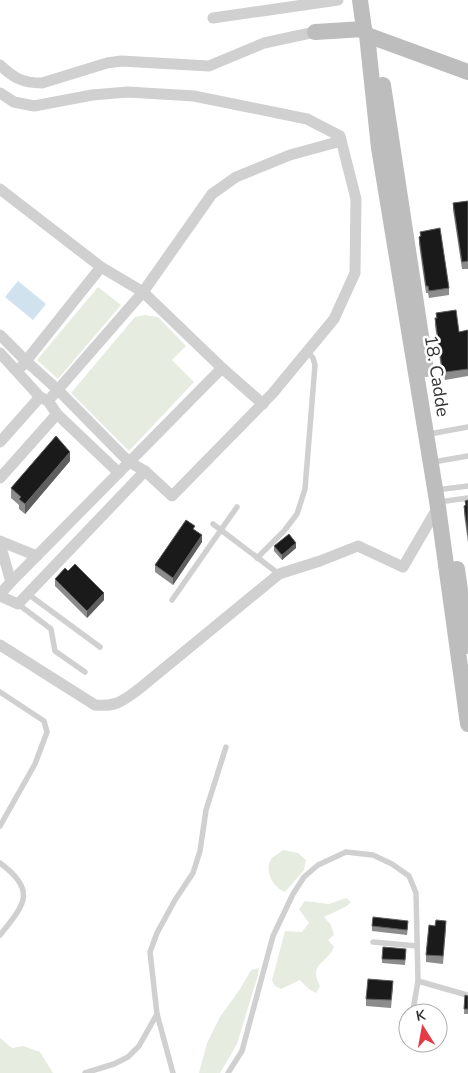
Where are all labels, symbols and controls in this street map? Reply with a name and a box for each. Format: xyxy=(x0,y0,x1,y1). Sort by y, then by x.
street label: 18. Cadde xyxy=(419,333,455,419)
north arrow xyxy=(398,1003,448,1053)
text: K xyxy=(414,1005,428,1026)

